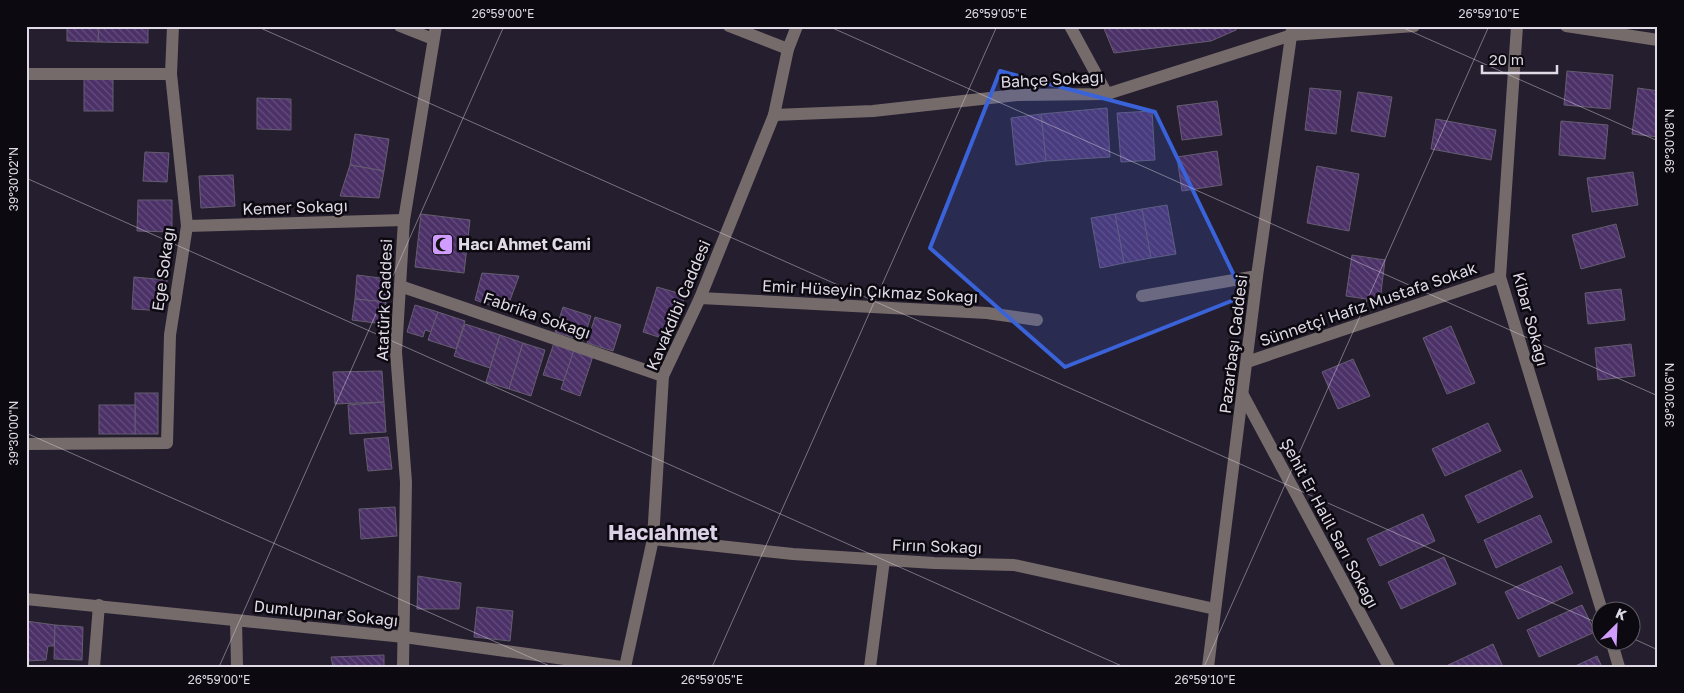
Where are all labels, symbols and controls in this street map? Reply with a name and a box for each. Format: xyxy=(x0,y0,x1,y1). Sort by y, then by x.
text: 26°59'00"E xyxy=(472,6,534,21)
text: 26°59'05"E xyxy=(965,6,1027,21)
text: 26°59'10"E xyxy=(1458,6,1520,21)
scale bar xyxy=(1482,42,1556,74)
text: 20 m xyxy=(1489,50,1524,68)
street label: Bahçe Sokağı xyxy=(1000,66,1104,92)
text: 39°30'08"N xyxy=(1662,109,1677,173)
text: 39°30'02"N xyxy=(6,147,21,211)
street label: Kemer Sokağı xyxy=(242,195,348,219)
street label: Ege Sokağı xyxy=(147,226,179,312)
mosque icon: Hacı Ahmet Cami xyxy=(430,232,454,256)
place label: Hacı Ahmet Cami xyxy=(458,234,591,254)
street label: Kavakdibi Caddesi xyxy=(641,237,715,373)
street label: Atatürk Caddesi xyxy=(372,239,396,361)
street label: Sünnetçi Hafız Mustafa Sokak xyxy=(1257,257,1479,351)
street label: Kibar Sokağı xyxy=(1509,270,1553,368)
street label: Pazarbaşı Caddesi xyxy=(1215,273,1251,415)
street label: Emir Hüseyin Çıkmaz Sokağı xyxy=(761,275,979,307)
street label: Fabrika Sokağı xyxy=(481,287,593,343)
text: 39°30'06"N xyxy=(1662,363,1677,427)
text: 39°30'00"N xyxy=(6,401,21,465)
street label: Şehit Er Halil Sarı Sokağı xyxy=(1277,435,1383,611)
district label: Hacıahmet xyxy=(608,519,718,545)
street label: Fırın Sokağı xyxy=(892,534,982,558)
street label: Dumlupınar Sokağı xyxy=(253,595,399,631)
north arrow xyxy=(1592,600,1642,650)
text: K xyxy=(1613,604,1630,623)
text: 26°59'00"E xyxy=(188,672,250,687)
text: 26°59'05"E xyxy=(681,672,743,687)
text: 26°59'10"E xyxy=(1174,672,1236,687)

